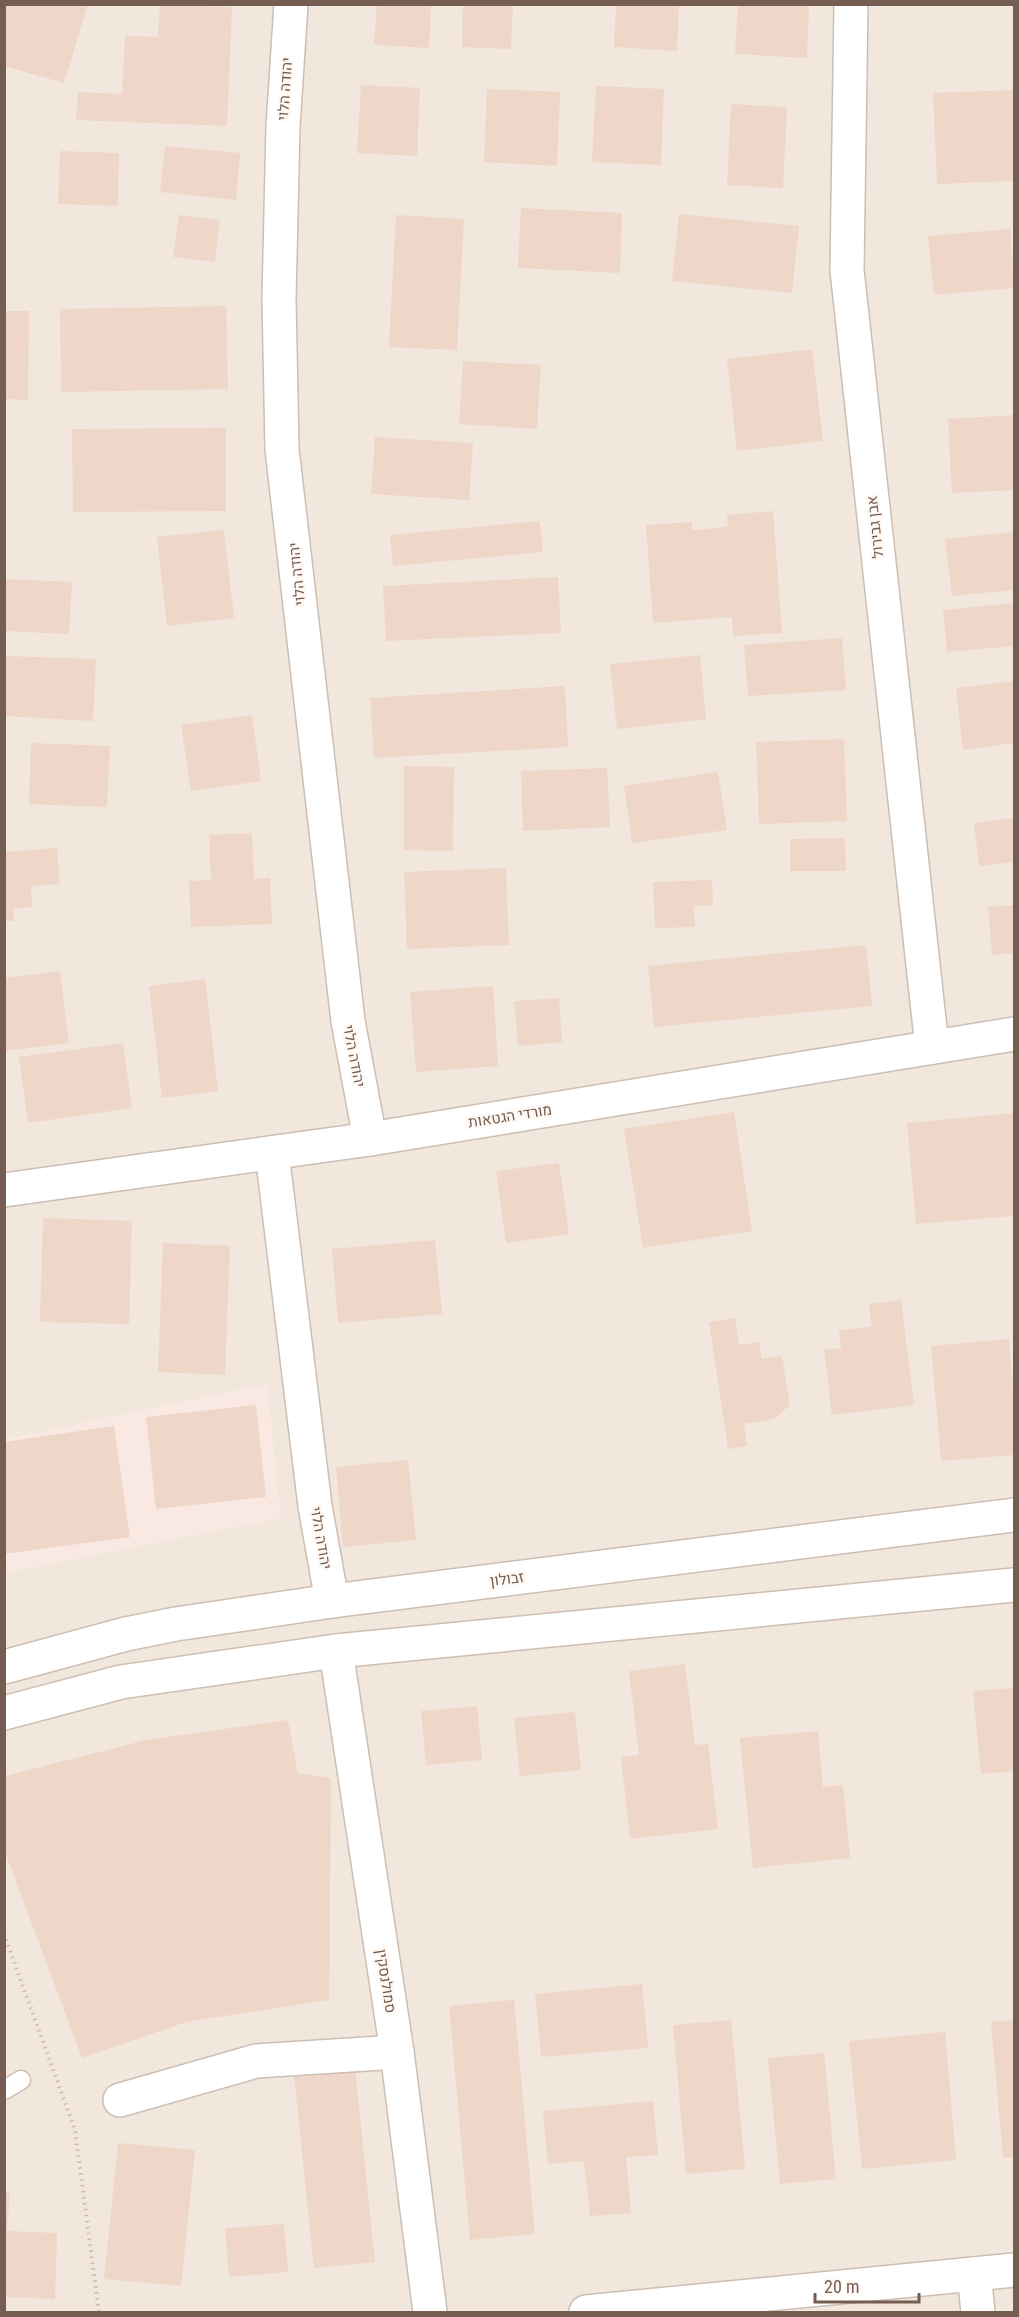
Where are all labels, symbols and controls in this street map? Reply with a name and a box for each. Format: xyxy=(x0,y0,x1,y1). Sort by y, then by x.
street label: יהודה הלוי xyxy=(274,57,296,121)
street label: אבן גבירול xyxy=(863,495,887,559)
street label: יהודה הלוי xyxy=(285,542,309,606)
street label: יהודה הלוי xyxy=(339,1023,369,1089)
street label: מורדי הגטאות xyxy=(467,1101,553,1131)
street label: יהודה הלוי xyxy=(307,1505,335,1571)
street label: זבולון xyxy=(489,1568,525,1590)
street label: סמולנסקין xyxy=(372,1948,400,2014)
scale bar xyxy=(815,2266,918,2304)
text: 20 m xyxy=(824,2276,859,2297)

